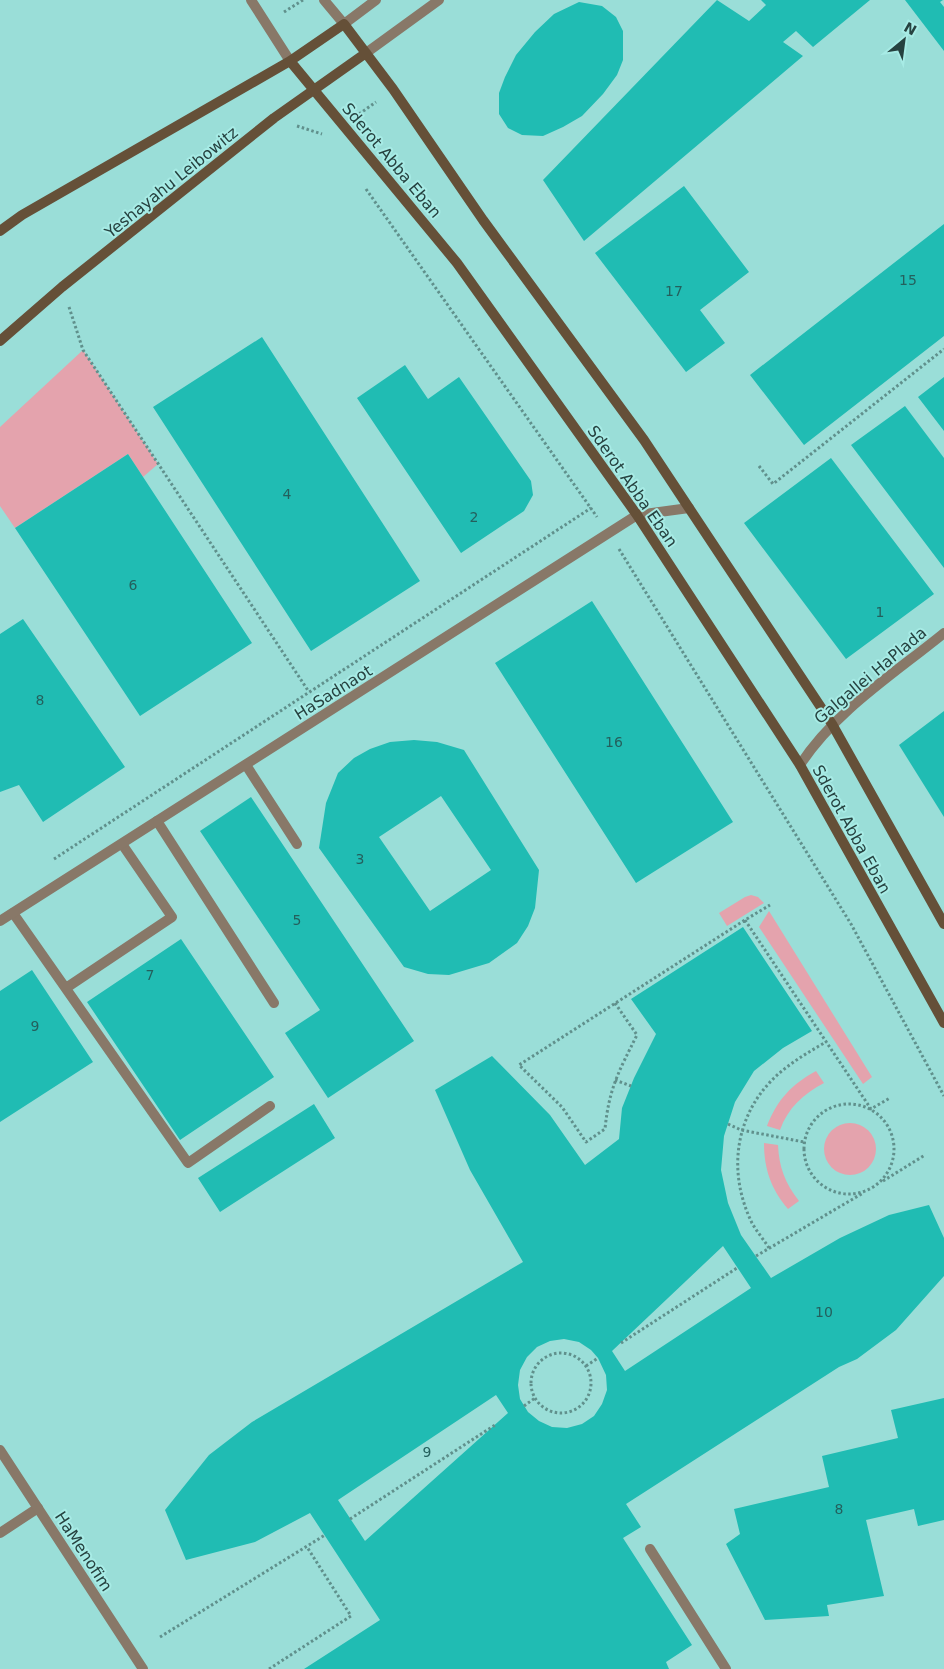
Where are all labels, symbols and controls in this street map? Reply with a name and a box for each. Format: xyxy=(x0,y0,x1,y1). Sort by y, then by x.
north arrow xyxy=(879,15,929,65)
text: N xyxy=(901,19,919,38)
street label: Sderot Abba Eban xyxy=(338,99,445,222)
street label: Yeshayahu Leibowitz xyxy=(100,123,242,242)
house number: 15 xyxy=(899,272,917,288)
house number: 17 xyxy=(665,283,683,299)
street label: Sderot Abba Eban xyxy=(584,422,682,551)
house number: 4 xyxy=(283,486,292,502)
house number: 2 xyxy=(470,509,478,525)
house number: 6 xyxy=(129,577,138,593)
house number: 1 xyxy=(876,604,884,620)
street label: Galgallei HaPlada xyxy=(810,623,930,728)
street label: HaSadnaot xyxy=(291,661,376,724)
house number: 8 xyxy=(36,692,44,708)
house number: 16 xyxy=(605,734,623,750)
street label: Sderot Abba Eban xyxy=(808,762,895,897)
house number: 3 xyxy=(356,851,364,867)
house number: 5 xyxy=(293,912,301,928)
house number: 7 xyxy=(146,967,154,983)
house number: 9 xyxy=(31,1018,39,1034)
house number: 10 xyxy=(815,1304,833,1320)
house number: 9 xyxy=(423,1444,431,1460)
house number: 8 xyxy=(835,1501,843,1517)
street label: HaMenofim xyxy=(51,1508,116,1595)

